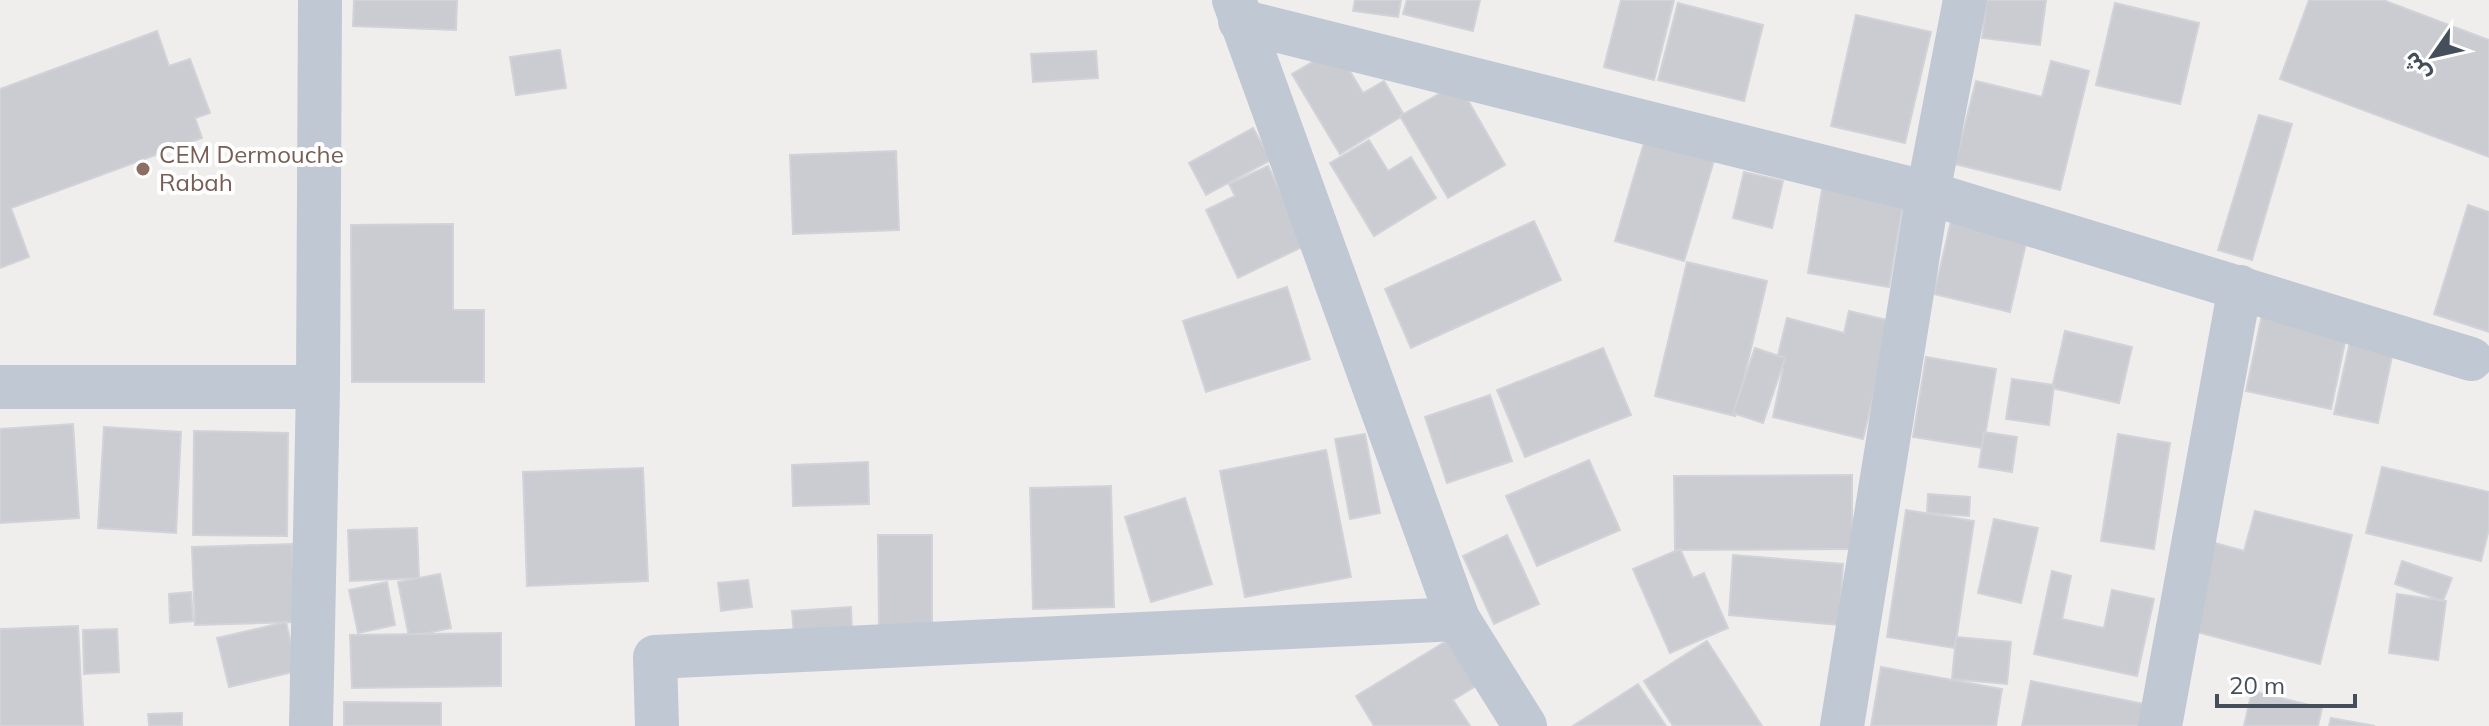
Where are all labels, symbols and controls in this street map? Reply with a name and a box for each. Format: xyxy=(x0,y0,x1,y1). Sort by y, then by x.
north arrow xyxy=(2393,16,2473,96)
text: ش xyxy=(2396,47,2436,88)
place label: CEM Dermouche Rabah xyxy=(159,139,344,197)
marker: CEM Dermouche Rabah xyxy=(134,160,152,178)
scale bar xyxy=(2217,658,2355,708)
text: 20 m xyxy=(2229,670,2285,700)

